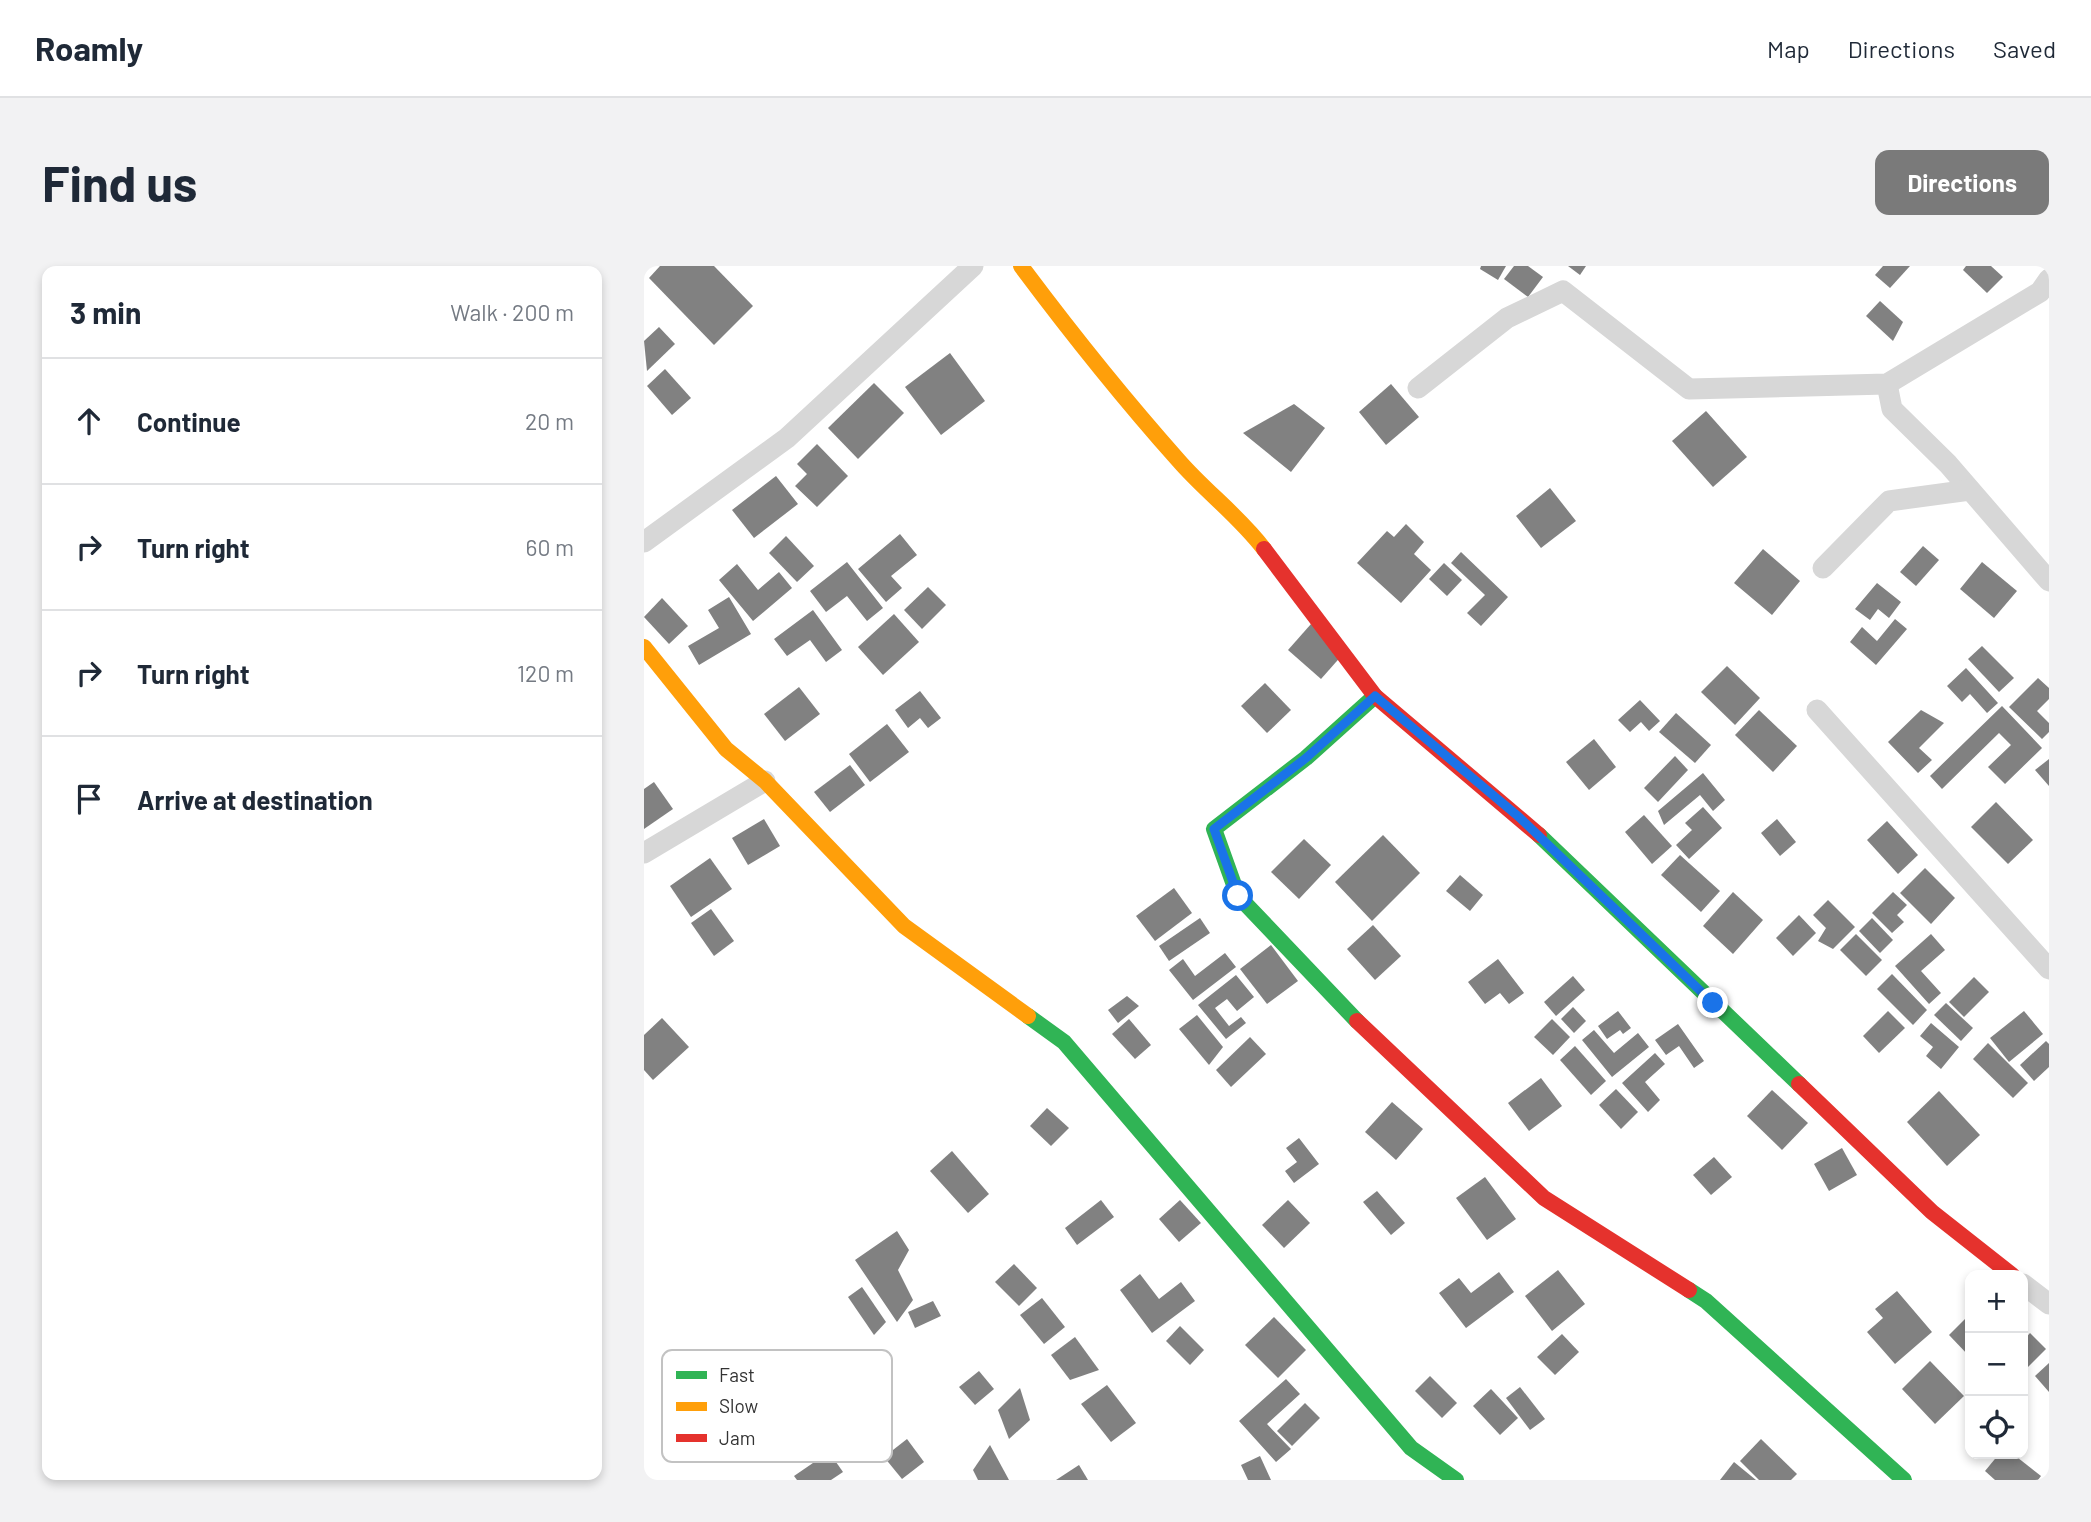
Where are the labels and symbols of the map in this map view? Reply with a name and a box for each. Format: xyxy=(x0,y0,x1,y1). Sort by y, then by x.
route start xyxy=(1222,880,1253,911)
route end xyxy=(1697,987,1728,1018)
legend xyxy=(662,1350,892,1462)
text: Fast xyxy=(719,1363,755,1386)
text: Slow xyxy=(719,1394,758,1417)
text: Jam xyxy=(719,1426,755,1449)

